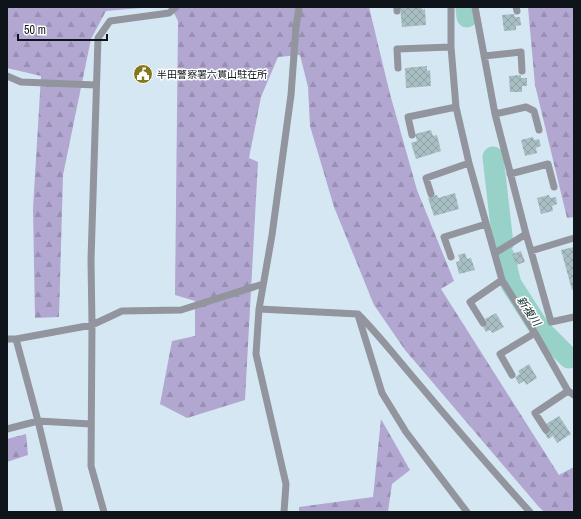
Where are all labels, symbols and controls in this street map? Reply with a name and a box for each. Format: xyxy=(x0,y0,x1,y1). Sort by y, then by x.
scale bar xyxy=(18,16,107,42)
text: 50 m xyxy=(24,22,46,38)
public building icon: 半田警察署六貫山駐在所 xyxy=(132,63,154,85)
place label: 半田警察署六貫山駐在所 xyxy=(157,68,267,81)
water label: 新複川 xyxy=(514,293,545,329)

